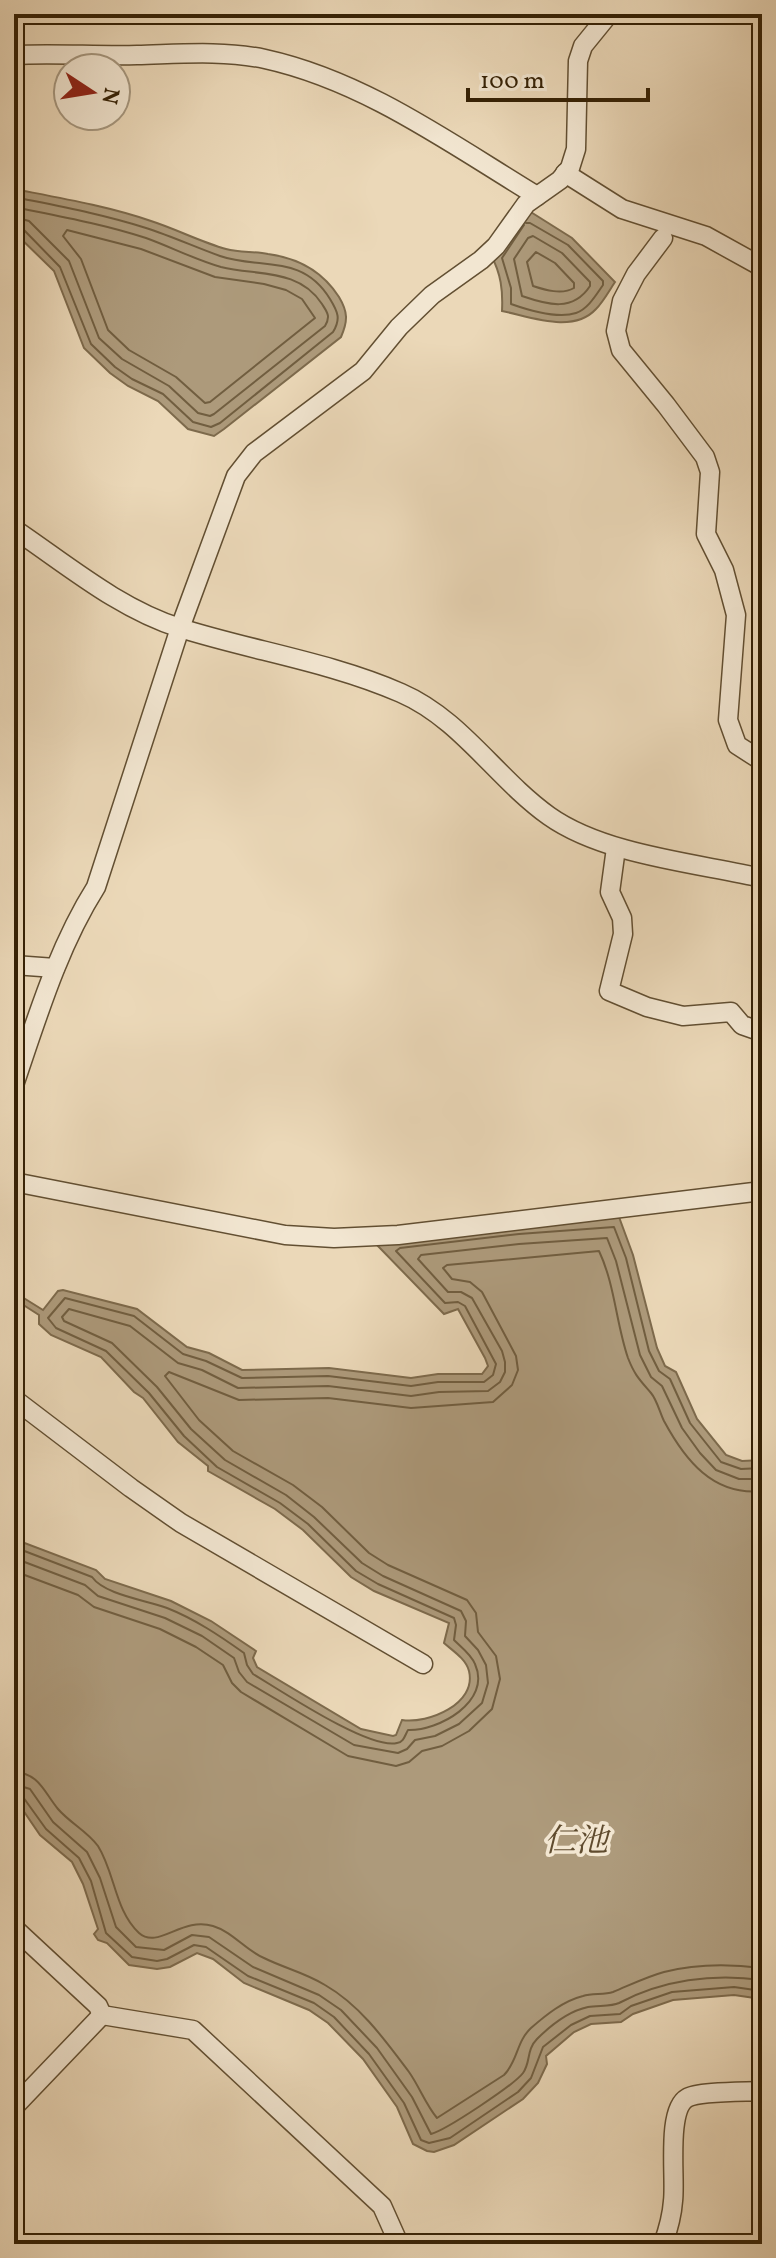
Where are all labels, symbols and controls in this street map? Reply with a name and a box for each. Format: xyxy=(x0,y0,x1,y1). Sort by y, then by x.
north arrow xyxy=(52,52,132,132)
scale bar xyxy=(468,52,648,102)
text: 100 m xyxy=(480,65,545,99)
text: N xyxy=(92,85,126,107)
water label: 仁池 xyxy=(544,1821,611,1865)

